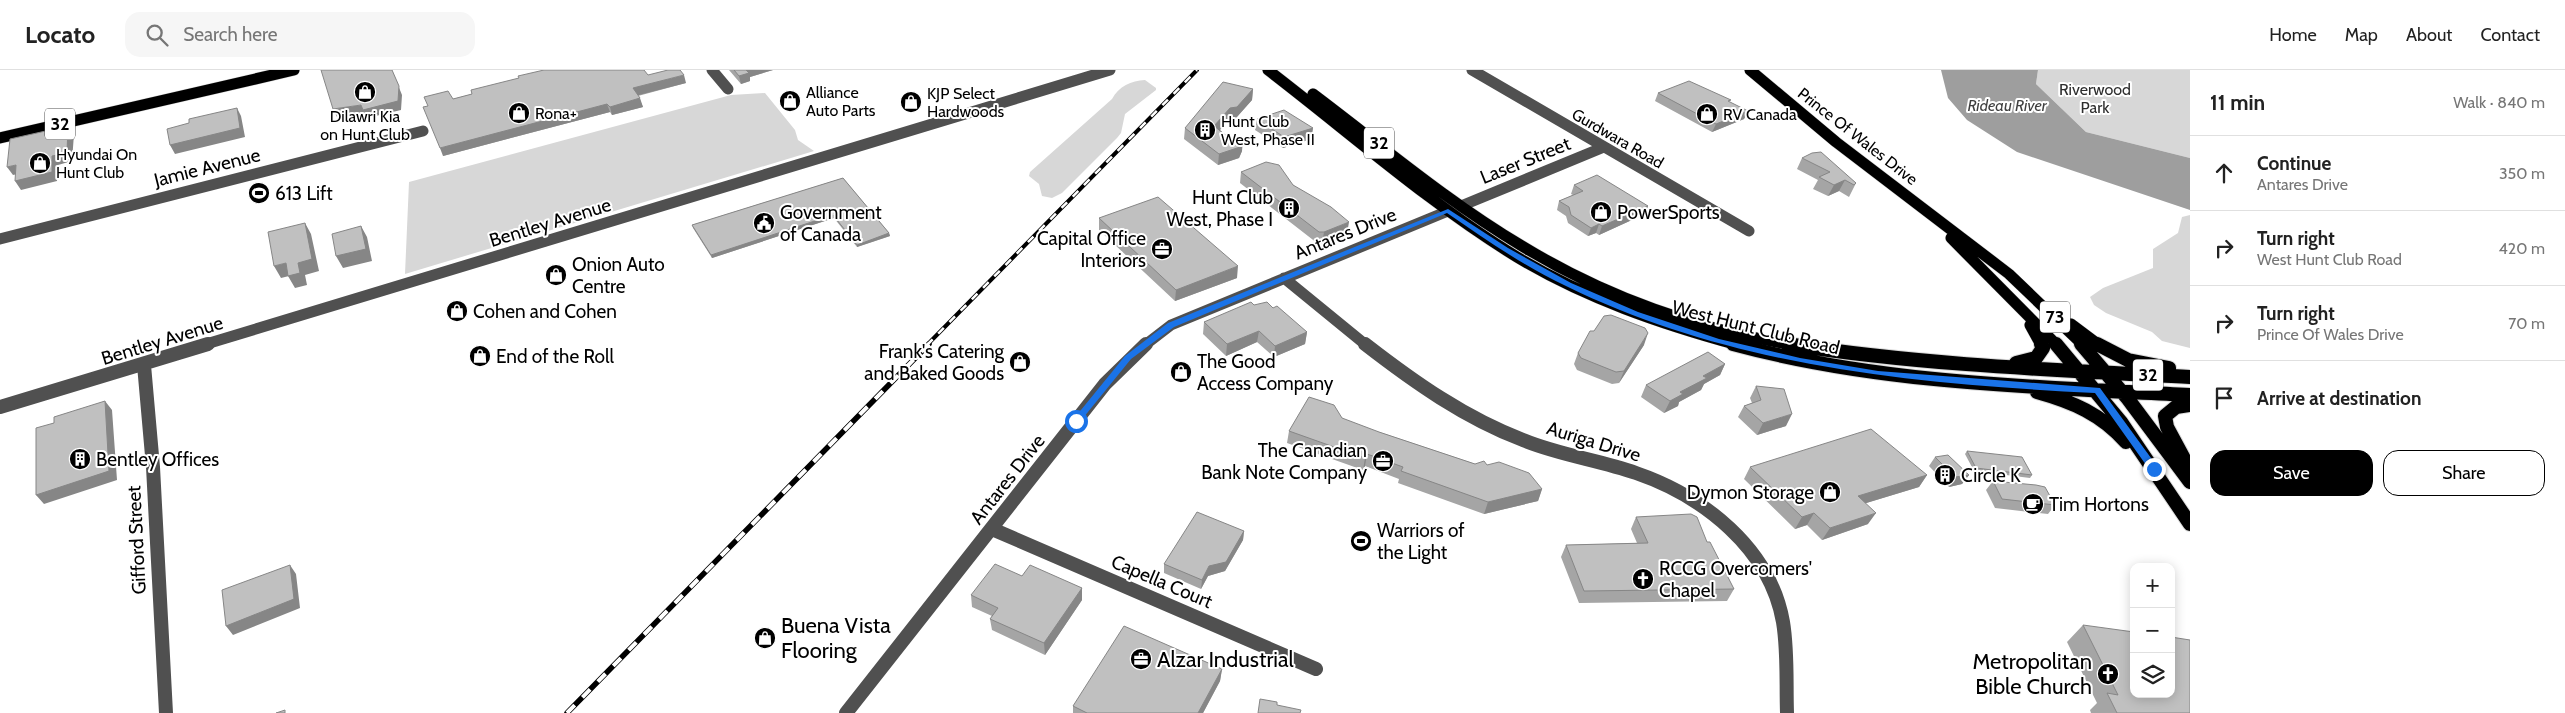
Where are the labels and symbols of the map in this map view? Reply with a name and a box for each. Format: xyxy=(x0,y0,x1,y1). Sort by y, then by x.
shop icon: Dilawri Kia on Hunt Club xyxy=(353,80,377,104)
park label: Riverwood Park xyxy=(2059,80,2131,117)
place label: Alliance Auto Parts xyxy=(806,83,876,120)
place label: KJP Select Hardwoods xyxy=(927,84,1005,121)
street label: Prince Of Wales Drive xyxy=(1794,84,1921,189)
shop icon: Alliance Auto Parts xyxy=(778,89,802,113)
shop icon: KJP Select Hardwoods xyxy=(899,90,923,114)
water label: Rideau River xyxy=(1967,96,2048,115)
shop icon: Rona+ xyxy=(507,101,531,125)
shop icon: RV Canada xyxy=(1695,102,1719,126)
place label: Rona+ xyxy=(535,104,577,123)
street label: Gurdwara Road xyxy=(1568,104,1667,172)
place label: RV Canada xyxy=(1723,105,1797,124)
place label: Dilawri Kia on Hunt Club xyxy=(320,107,410,144)
road number: 32 xyxy=(45,109,75,140)
place label: Hunt Club West, Phase II xyxy=(1221,112,1315,149)
building icon: Hunt Club West, Phase II xyxy=(1193,118,1217,142)
road number: 32 xyxy=(1364,128,1394,158)
street label: Laser Street xyxy=(1477,132,1574,189)
street label: Jamie Avenue xyxy=(151,143,263,192)
place label: Hyundai On Hunt Club xyxy=(56,145,137,182)
shop icon: Hyundai On Hunt Club xyxy=(28,151,52,175)
sports icon: 613 Lift xyxy=(247,181,271,205)
place label: 613 Lift xyxy=(275,182,333,205)
place label: Hunt Club West, Phase I xyxy=(1166,186,1273,231)
street label: Bentley Avenue xyxy=(486,193,614,252)
building icon: Hunt Club West, Phase I xyxy=(1277,196,1301,220)
shop icon: PowerSports xyxy=(1589,200,1613,224)
place label: Government of Canada xyxy=(780,201,882,246)
place label: PowerSports xyxy=(1617,201,1720,224)
street label: Antares Drive xyxy=(1291,202,1400,264)
public building icon: Government of Canada xyxy=(752,211,776,235)
place label: Capital Office Interiors xyxy=(1037,227,1146,272)
office icon: Capital Office Interiors xyxy=(1150,237,1174,261)
place label: Onion Auto Centre xyxy=(572,253,665,298)
shop icon: Onion Auto Centre xyxy=(544,263,568,287)
street label: West Hunt Club Road xyxy=(1670,296,1842,359)
shop icon: Cohen and Cohen xyxy=(445,299,469,323)
place label: Cohen and Cohen xyxy=(473,300,617,323)
road number: 73 xyxy=(2040,302,2070,332)
street label: Bentley Avenue xyxy=(98,311,226,370)
place label: Frank's Catering and Baked Goods xyxy=(864,340,1005,385)
shop icon: End of the Roll xyxy=(468,344,492,368)
place label: End of the Roll xyxy=(496,345,614,368)
shop icon: Frank's Catering and Baked Goods xyxy=(1008,350,1032,374)
place label: The Good Access Company xyxy=(1197,350,1334,395)
shop icon: The Good Access Company xyxy=(1169,360,1193,384)
road number: 32 xyxy=(2133,360,2163,390)
route start xyxy=(1065,410,1088,433)
street label: Auriga Drive xyxy=(1544,416,1644,467)
street label: Antares Drive xyxy=(965,429,1050,529)
place label: The Canadian Bank Note Company xyxy=(1201,439,1367,484)
building icon: Bentley Offices xyxy=(68,447,92,471)
place label: Bentley Offices xyxy=(96,448,219,471)
office icon: The Canadian Bank Note Company xyxy=(1371,449,1395,473)
route end xyxy=(2143,458,2166,481)
building icon: Circle K xyxy=(1933,463,1957,487)
place label: Circle K xyxy=(1961,464,2021,487)
shop icon: Dymon Storage xyxy=(1818,480,1842,504)
place label: Dymon Storage xyxy=(1687,481,1814,504)
street label: Gifford Street xyxy=(122,484,151,595)
cafe icon: Tim Hortons xyxy=(2021,492,2045,516)
place label: Tim Hortons xyxy=(2049,493,2149,516)
place label: Warriors of the Light xyxy=(1377,519,1465,564)
sports icon: Warriors of the Light xyxy=(1349,529,1373,553)
street label: Capella Court xyxy=(1108,550,1216,613)
place label: RCCG Overcomers' Chapel xyxy=(1659,557,1812,602)
church icon: RCCG Overcomers' Chapel xyxy=(1631,567,1655,591)
place label: Buena Vista Flooring xyxy=(781,612,891,664)
shop icon: Buena Vista Flooring xyxy=(753,626,777,650)
place label: Alzar Industrial xyxy=(1157,646,1295,673)
office icon: Alzar Industrial xyxy=(1129,647,1153,671)
place label: Metropolitan Bible Church xyxy=(1972,648,2092,700)
church icon: Metropolitan Bible Church xyxy=(2096,662,2120,686)

